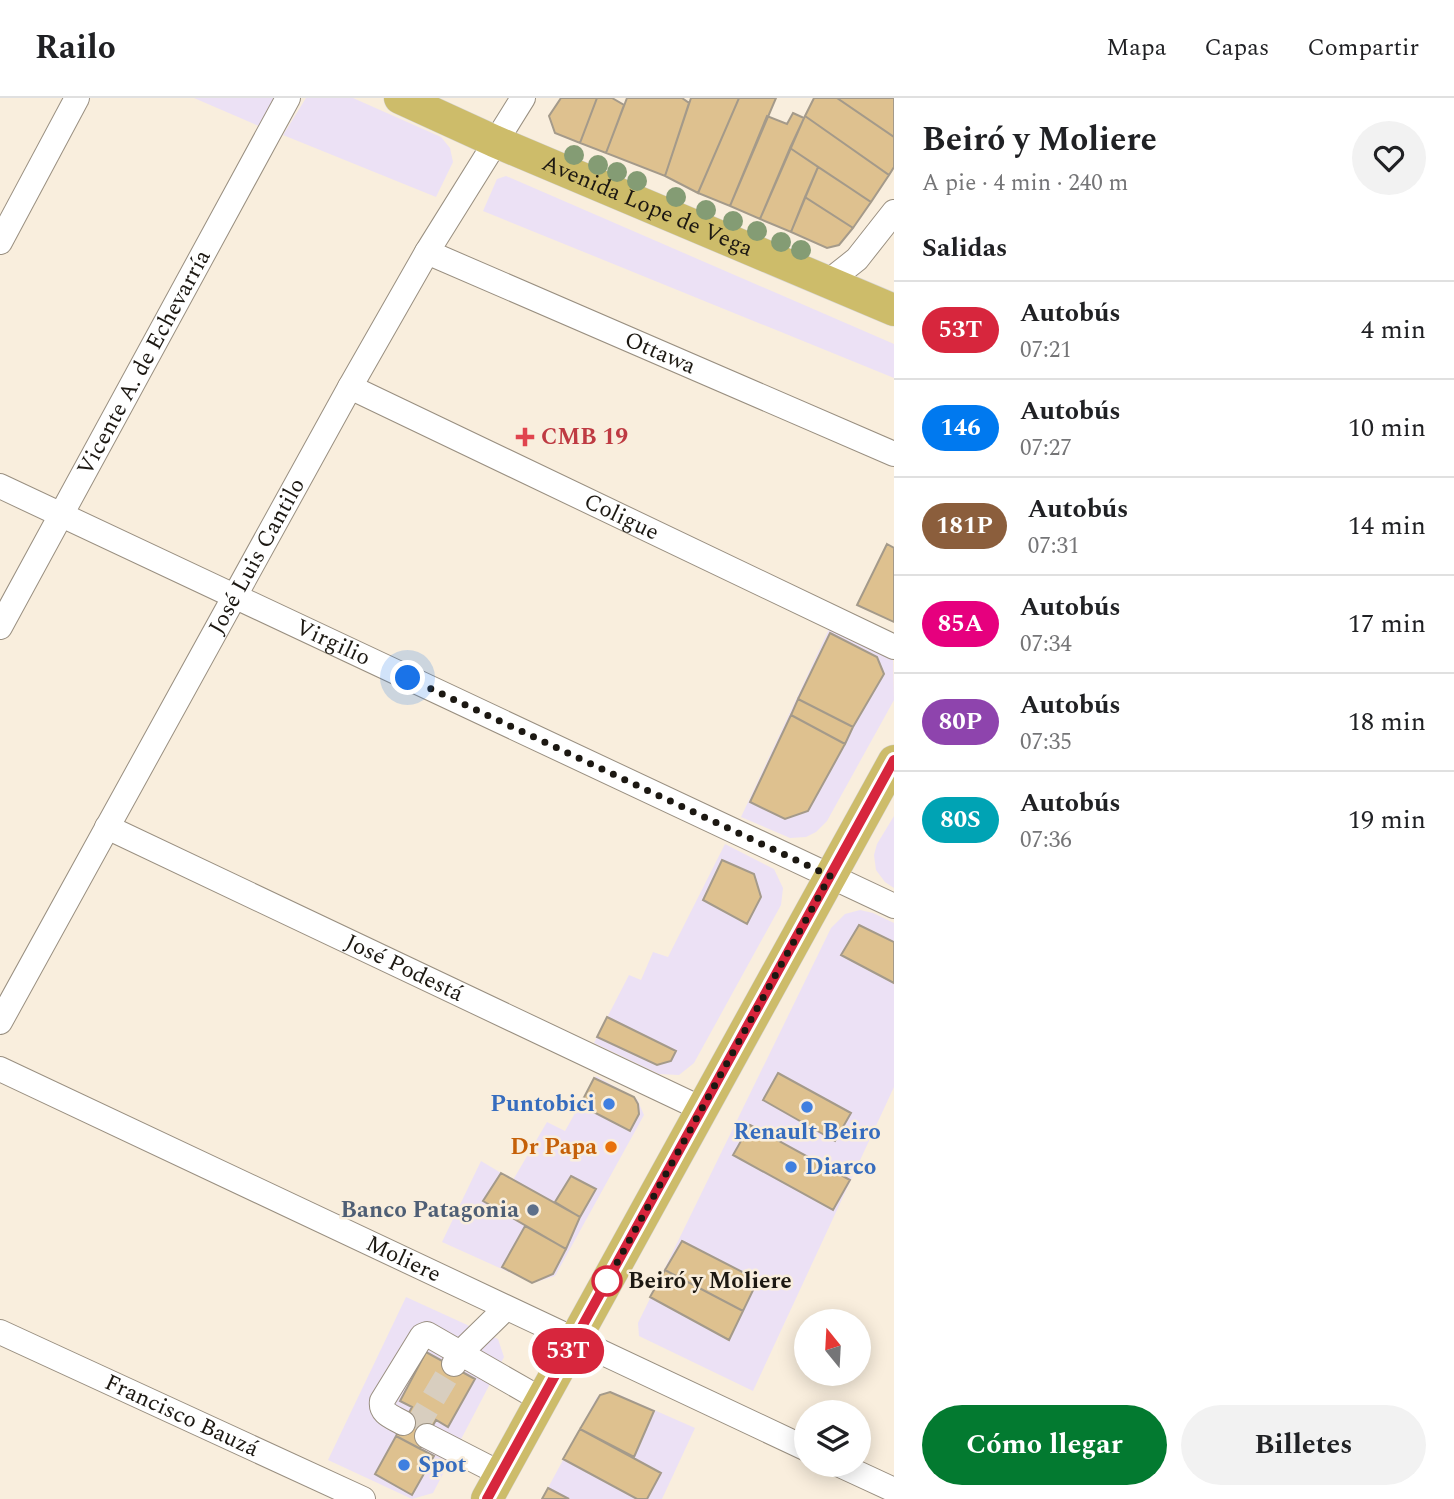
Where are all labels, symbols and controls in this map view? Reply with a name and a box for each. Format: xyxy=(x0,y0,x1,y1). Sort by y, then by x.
text: Railo xyxy=(35,23,116,73)
text: Mapa xyxy=(1106,30,1166,66)
text: Capas xyxy=(1204,30,1269,66)
text: Compartir xyxy=(1307,30,1419,66)
text: Beiró y Moliere xyxy=(922,115,1157,165)
button: heart xyxy=(1352,121,1426,195)
street label: Avenida Lope de Vega xyxy=(536,146,759,266)
text: A pie · 4 min · 240 m xyxy=(922,166,1128,201)
text: Salidas xyxy=(922,228,1007,268)
street label: Vicente A. de Echevarría xyxy=(68,243,220,482)
text: Autobús xyxy=(1020,293,1121,333)
text: 4 min xyxy=(1361,310,1426,350)
text: 53T xyxy=(939,312,982,348)
street label: Ottawa xyxy=(619,322,701,384)
text: 07:21 xyxy=(1020,333,1072,368)
text: Autobús xyxy=(1020,391,1121,431)
text: 10 min xyxy=(1348,408,1426,448)
text: 146 xyxy=(940,410,981,446)
place label: CMB 19 xyxy=(541,420,628,455)
marker: CMB 19 xyxy=(515,427,535,447)
text: 07:27 xyxy=(1020,431,1072,466)
street label: José Luis Cantilo xyxy=(199,471,314,641)
street label: Coligue xyxy=(578,484,665,550)
text: Autobús xyxy=(1028,489,1129,529)
text: 14 min xyxy=(1348,506,1426,546)
text: 181P xyxy=(936,508,993,544)
text: 07:31 xyxy=(1028,529,1080,564)
text: Autobús xyxy=(1020,587,1121,627)
text: 17 min xyxy=(1348,604,1426,644)
text: 85A xyxy=(938,606,983,642)
street label: Virgilio xyxy=(290,610,377,675)
text: 07:34 xyxy=(1020,627,1072,662)
your location xyxy=(390,660,425,695)
text: Autobús xyxy=(1020,685,1121,725)
text: 18 min xyxy=(1348,702,1426,742)
text: 80P xyxy=(939,704,982,740)
text: 07:35 xyxy=(1020,725,1072,760)
text: Autobús xyxy=(1020,783,1121,823)
text: 19 min xyxy=(1348,800,1426,840)
text: 80S xyxy=(940,802,981,838)
text: 07:36 xyxy=(1020,823,1072,858)
street label: José Podestá xyxy=(339,925,469,1011)
place label: Puntobici xyxy=(490,1087,595,1122)
marker: Puntobici xyxy=(601,1096,617,1112)
marker: Renault Beiro xyxy=(799,1099,815,1115)
place label: Renault Beiro xyxy=(733,1115,881,1150)
place label: Dr Papa xyxy=(510,1130,597,1165)
marker: Dr Papa xyxy=(603,1139,619,1155)
place label: Diarco xyxy=(805,1150,876,1185)
marker: Diarco xyxy=(783,1159,799,1175)
place label: Banco Patagonia xyxy=(341,1193,519,1228)
marker: Banco Patagonia xyxy=(525,1202,541,1218)
street label: Moliere xyxy=(360,1226,447,1292)
place label: Beiró y Moliere xyxy=(628,1264,792,1299)
marker: Beiró y Moliere xyxy=(592,1266,622,1296)
north arrow xyxy=(794,1309,872,1386)
map controls xyxy=(794,1309,871,1477)
line badge: 53T xyxy=(528,1328,608,1374)
text: 53T xyxy=(546,1333,590,1369)
street label: Francisco Bauzá xyxy=(99,1365,265,1466)
button: layers xyxy=(794,1400,871,1477)
button: Cómo llegar xyxy=(922,1405,1167,1485)
button: Billetes xyxy=(1181,1405,1426,1485)
place label: Spot xyxy=(418,1448,467,1483)
marker: Spot xyxy=(396,1457,412,1473)

